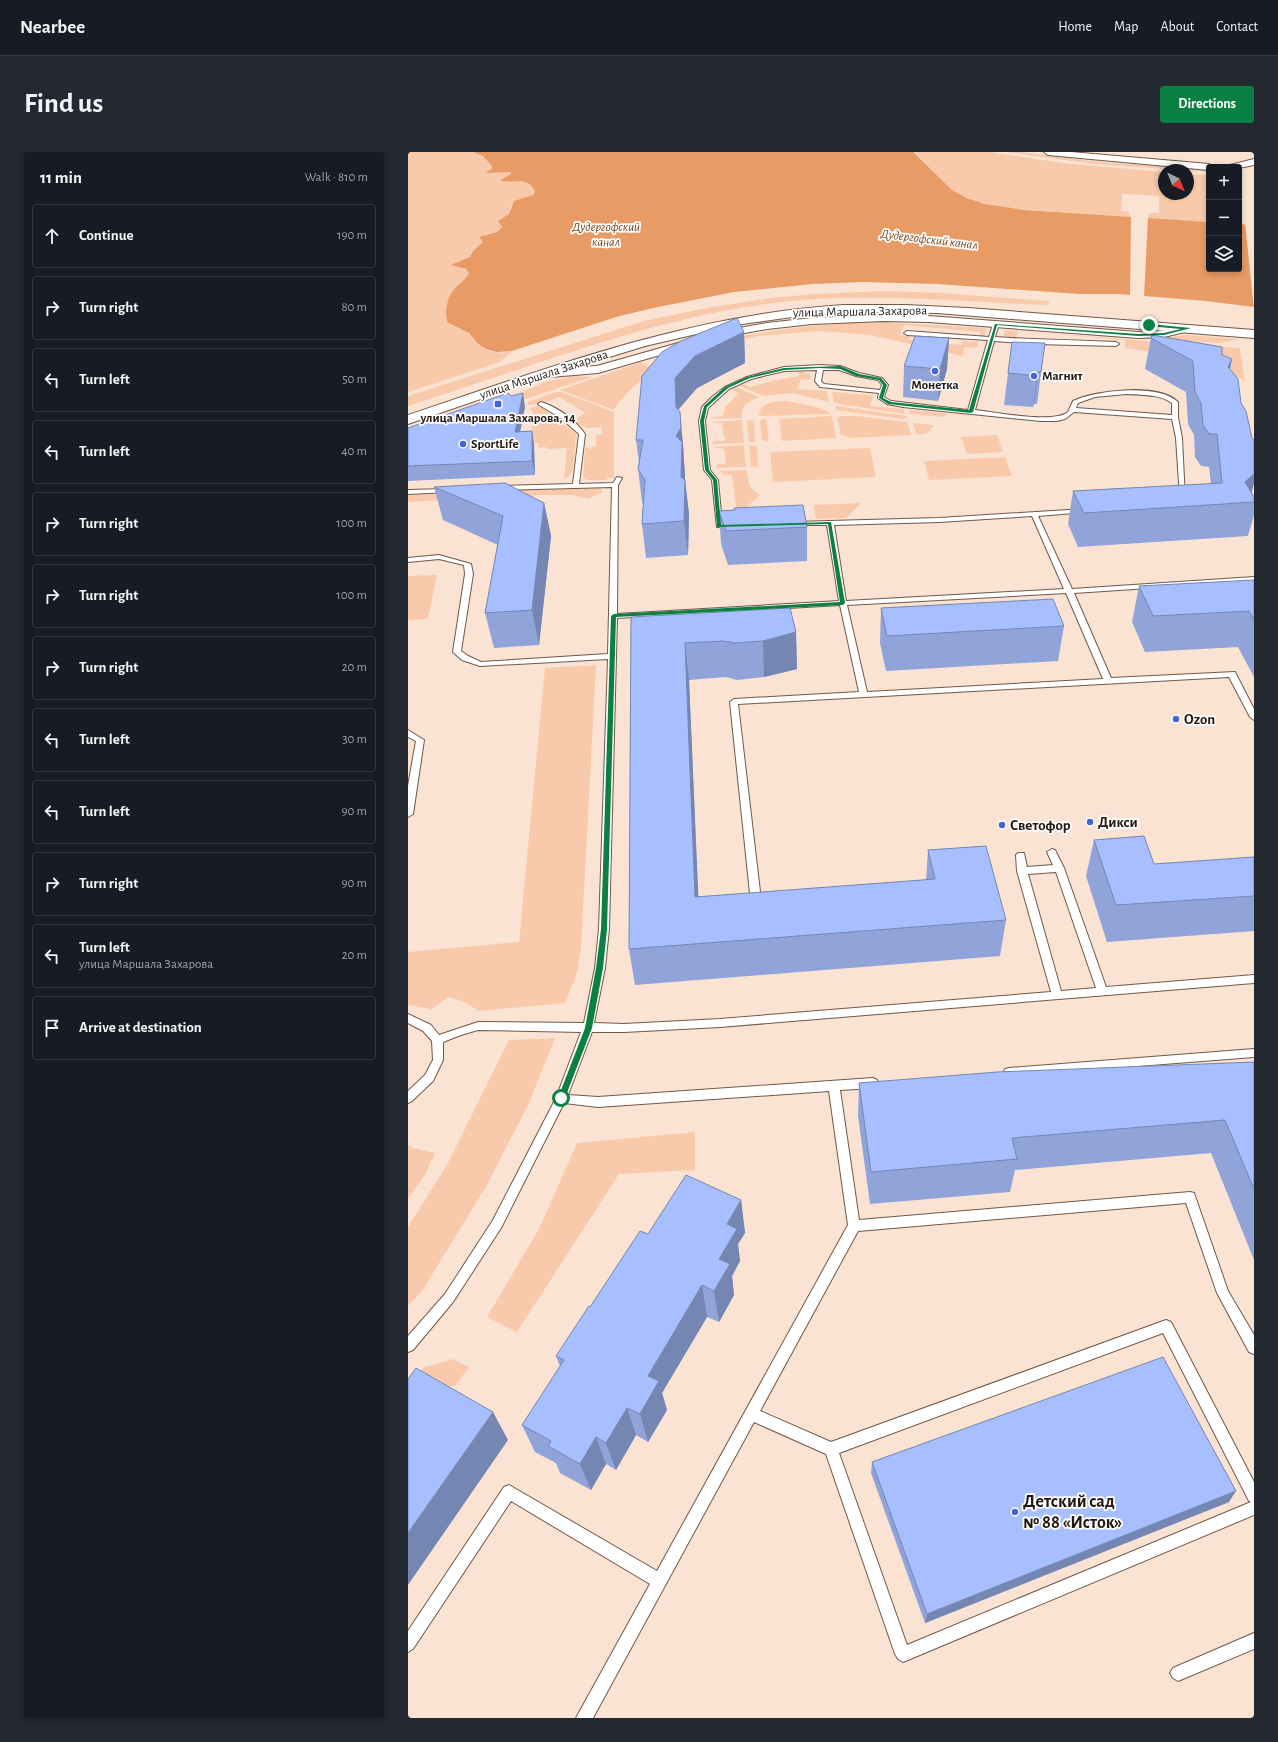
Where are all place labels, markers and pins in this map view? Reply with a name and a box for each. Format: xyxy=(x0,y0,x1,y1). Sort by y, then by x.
marker: Монетка xyxy=(930,366,940,376)
place label: Магнит xyxy=(1042,370,1084,383)
marker: Магнит xyxy=(1029,371,1039,381)
place label: Монетка xyxy=(911,379,959,392)
marker: улица Маршала Захарова, 14 xyxy=(493,399,503,409)
place label: улица Маршала Захарова, 14 xyxy=(419,412,576,425)
place label: SportLife xyxy=(471,438,519,451)
marker: SportLife xyxy=(458,439,468,449)
place label: Ozon xyxy=(1184,712,1215,727)
marker: Ozon xyxy=(1171,714,1181,724)
place label: Дикси xyxy=(1098,815,1138,830)
marker: Дикси xyxy=(1085,817,1095,827)
place label: Светофор xyxy=(1010,818,1071,833)
marker: Светофор xyxy=(997,820,1007,830)
place label: Детский сад № 88 «Исток» xyxy=(1023,1493,1122,1532)
marker: Детский сад № 88 «Исток» xyxy=(1010,1507,1020,1517)

